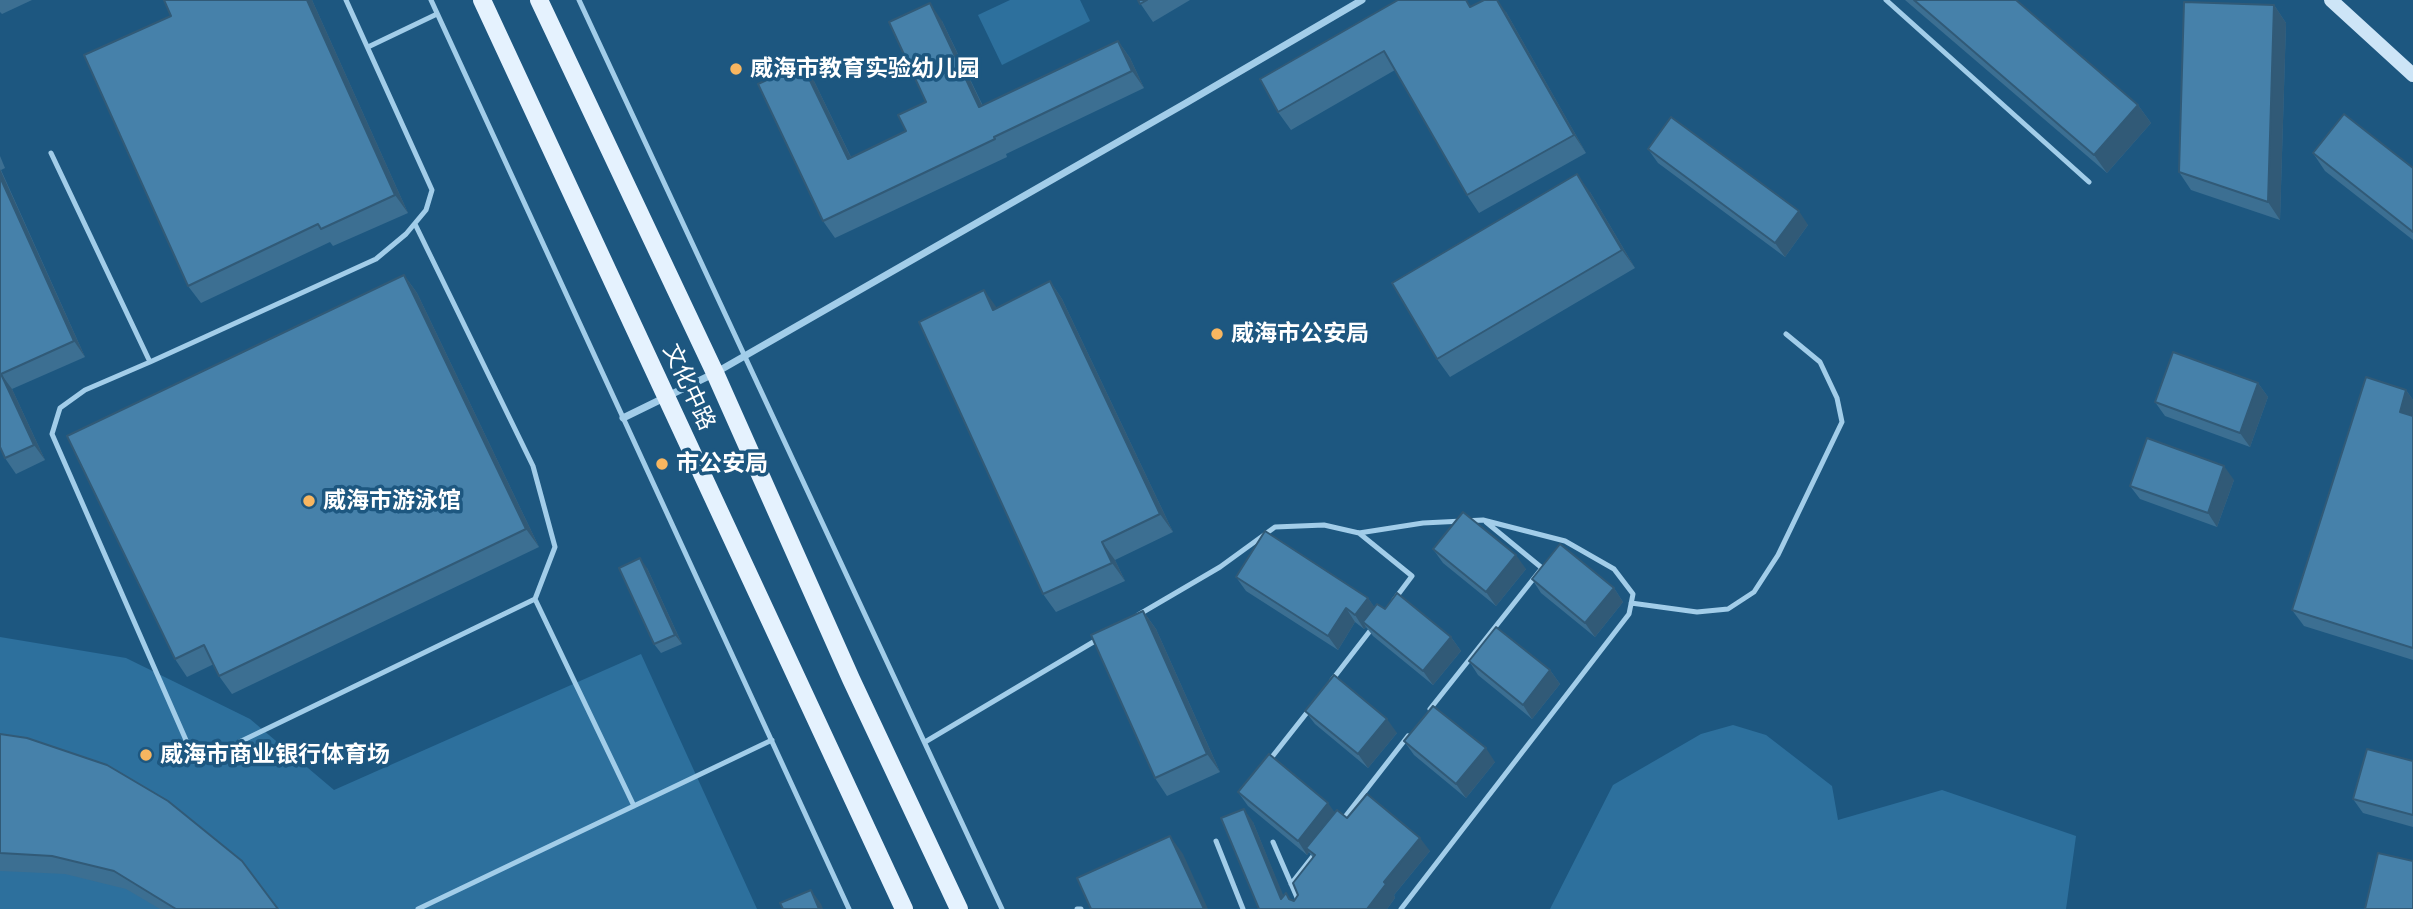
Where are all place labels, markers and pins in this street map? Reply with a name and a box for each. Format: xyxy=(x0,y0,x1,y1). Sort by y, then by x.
place label: 威海市教育实验幼儿园 xyxy=(750,55,980,83)
marker: 威海市教育实验幼儿园 xyxy=(728,61,744,77)
place label: 威海市公安局 xyxy=(1231,320,1369,348)
marker: 威海市公安局 xyxy=(1209,326,1225,342)
place label: 市公安局 xyxy=(676,450,768,478)
marker: 市公安局 xyxy=(654,456,670,472)
place label: 威海市游泳馆 xyxy=(323,487,461,515)
marker: 威海市游泳馆 xyxy=(301,493,317,509)
place label: 威海市商业银行体育场 xyxy=(160,741,390,769)
marker: 威海市商业银行体育场 xyxy=(138,747,154,763)

